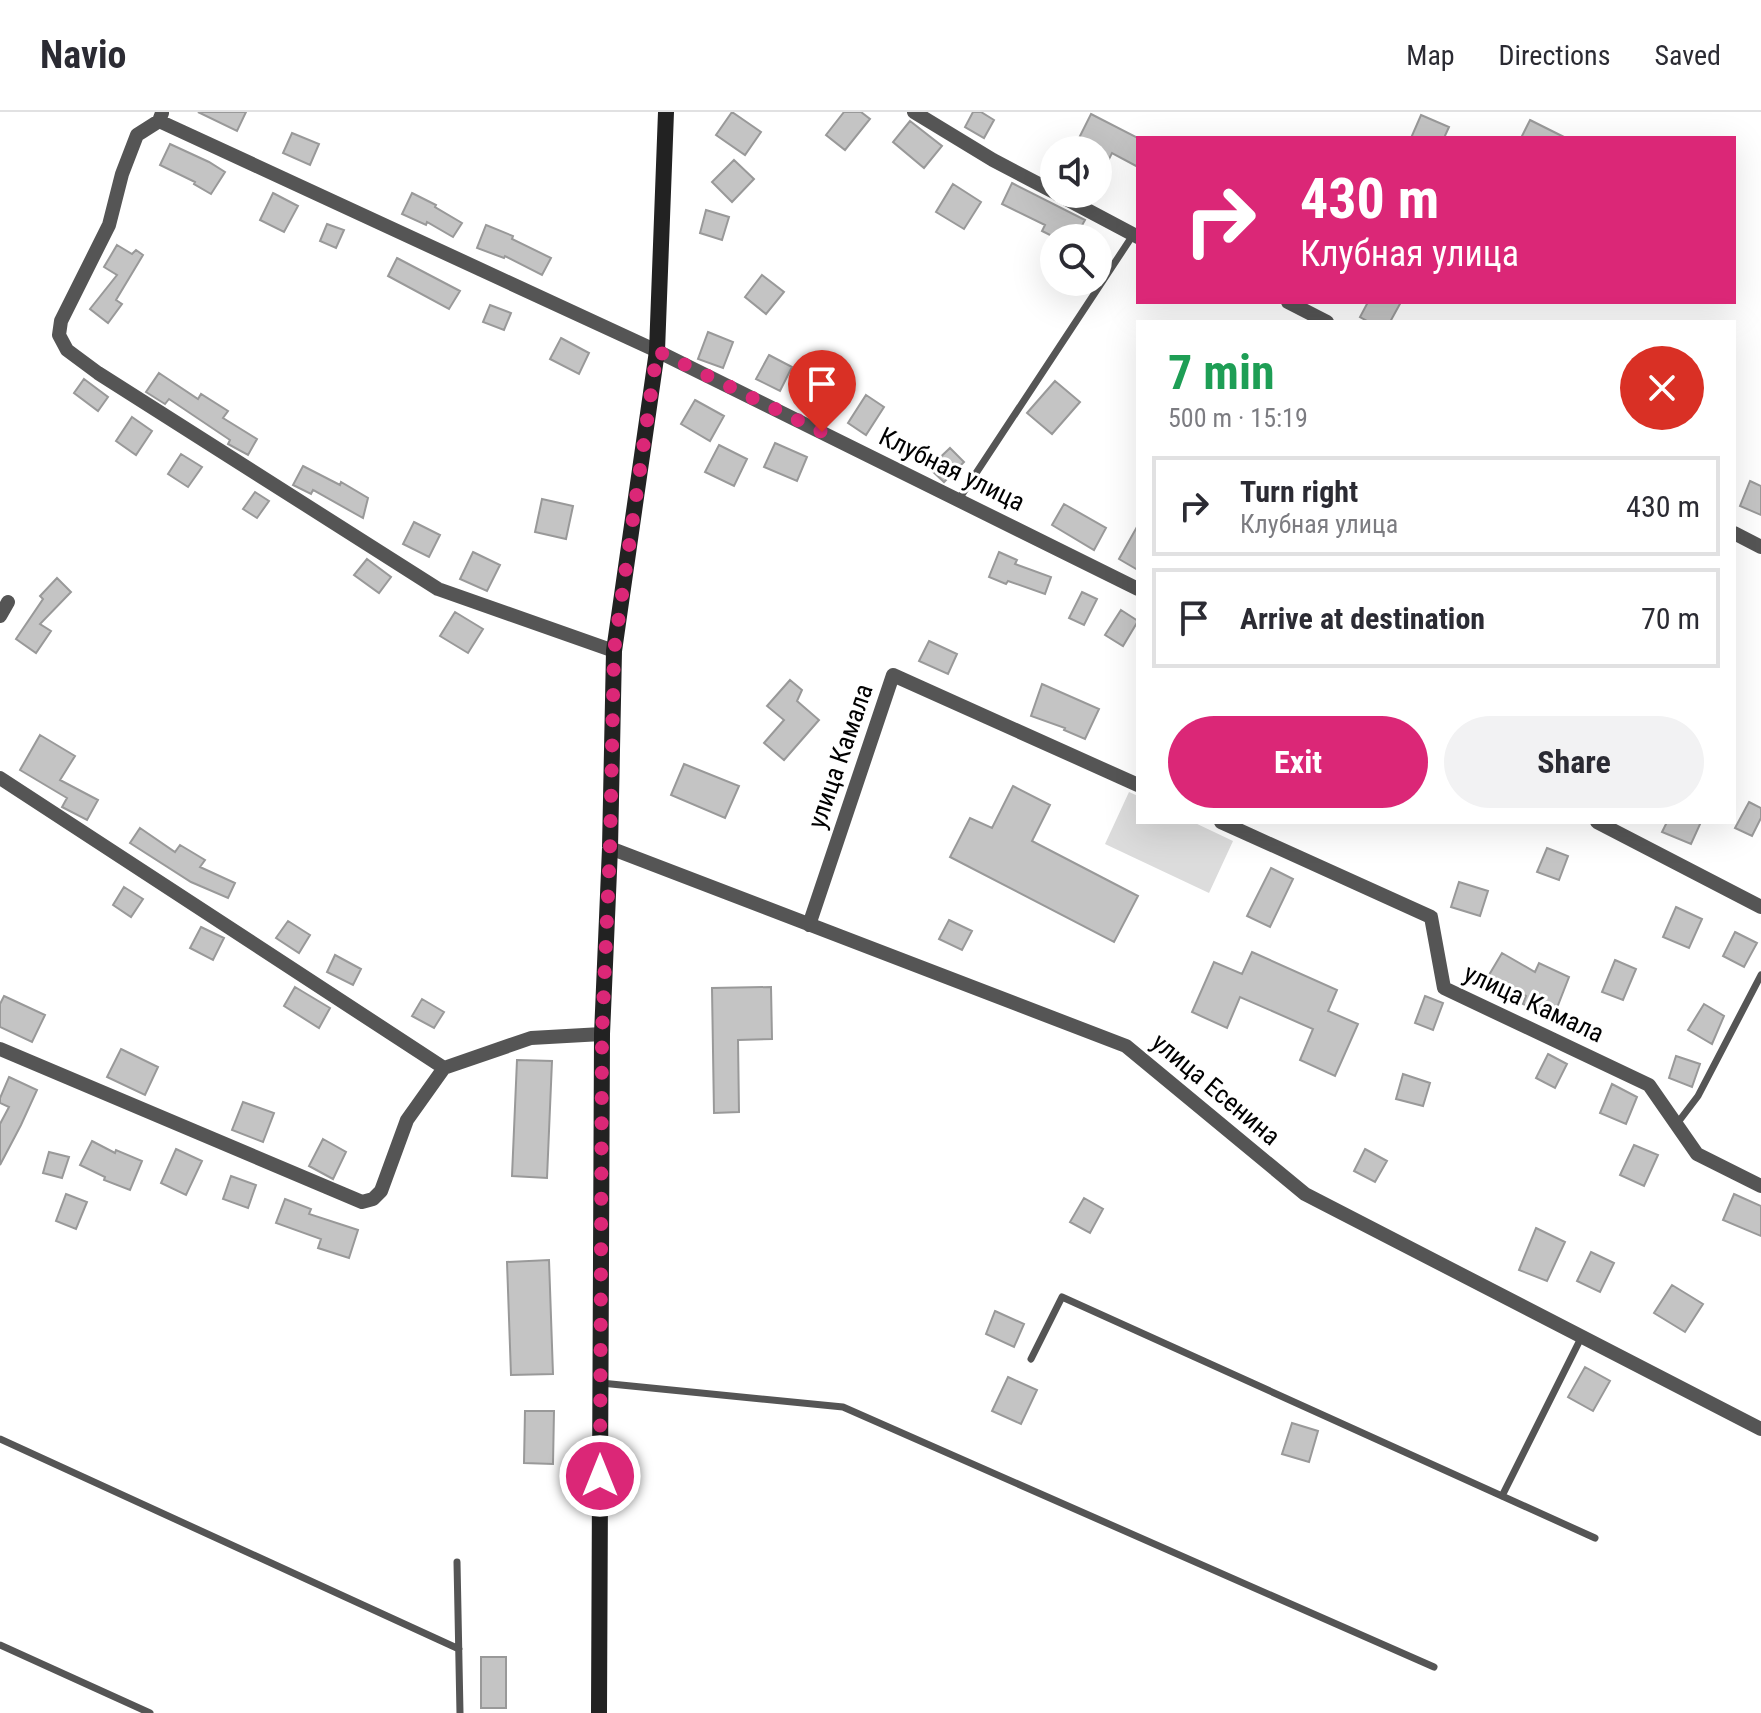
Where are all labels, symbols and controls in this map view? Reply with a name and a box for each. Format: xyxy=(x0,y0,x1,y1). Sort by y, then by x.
text: Navio xyxy=(40,33,126,77)
text: Map xyxy=(1406,39,1455,72)
text: Directions xyxy=(1499,39,1610,72)
text: Saved xyxy=(1654,39,1721,72)
map controls xyxy=(1040,136,1112,296)
button: sound xyxy=(1040,136,1112,208)
text: 430 m xyxy=(1300,166,1439,232)
icon: right xyxy=(1168,168,1272,272)
button: search xyxy=(1040,224,1112,296)
text: Клубная улица xyxy=(1300,233,1519,275)
text: 7 min xyxy=(1168,344,1275,401)
button: close xyxy=(1620,346,1704,430)
pin xyxy=(788,350,856,432)
icon: arrive xyxy=(800,362,844,406)
text: 500 m · 15:19 xyxy=(1168,403,1308,433)
street label: Клубная улица xyxy=(874,421,1030,517)
text: Turn right xyxy=(1240,474,1358,509)
icon: right xyxy=(1172,484,1216,528)
text: 430 m xyxy=(1626,489,1700,524)
text: Клубная улица xyxy=(1240,509,1398,539)
icon: arrive xyxy=(1172,596,1216,640)
text: Arrive at destination xyxy=(1240,601,1485,636)
text: 70 m xyxy=(1641,601,1700,636)
street label: улица Камала xyxy=(801,680,879,832)
button: Exit xyxy=(1168,716,1428,808)
button: Share xyxy=(1444,716,1704,808)
street label: улица Камала xyxy=(1459,958,1609,1048)
street label: улица Есенина xyxy=(1146,1027,1286,1151)
position arrow xyxy=(558,1434,642,1518)

